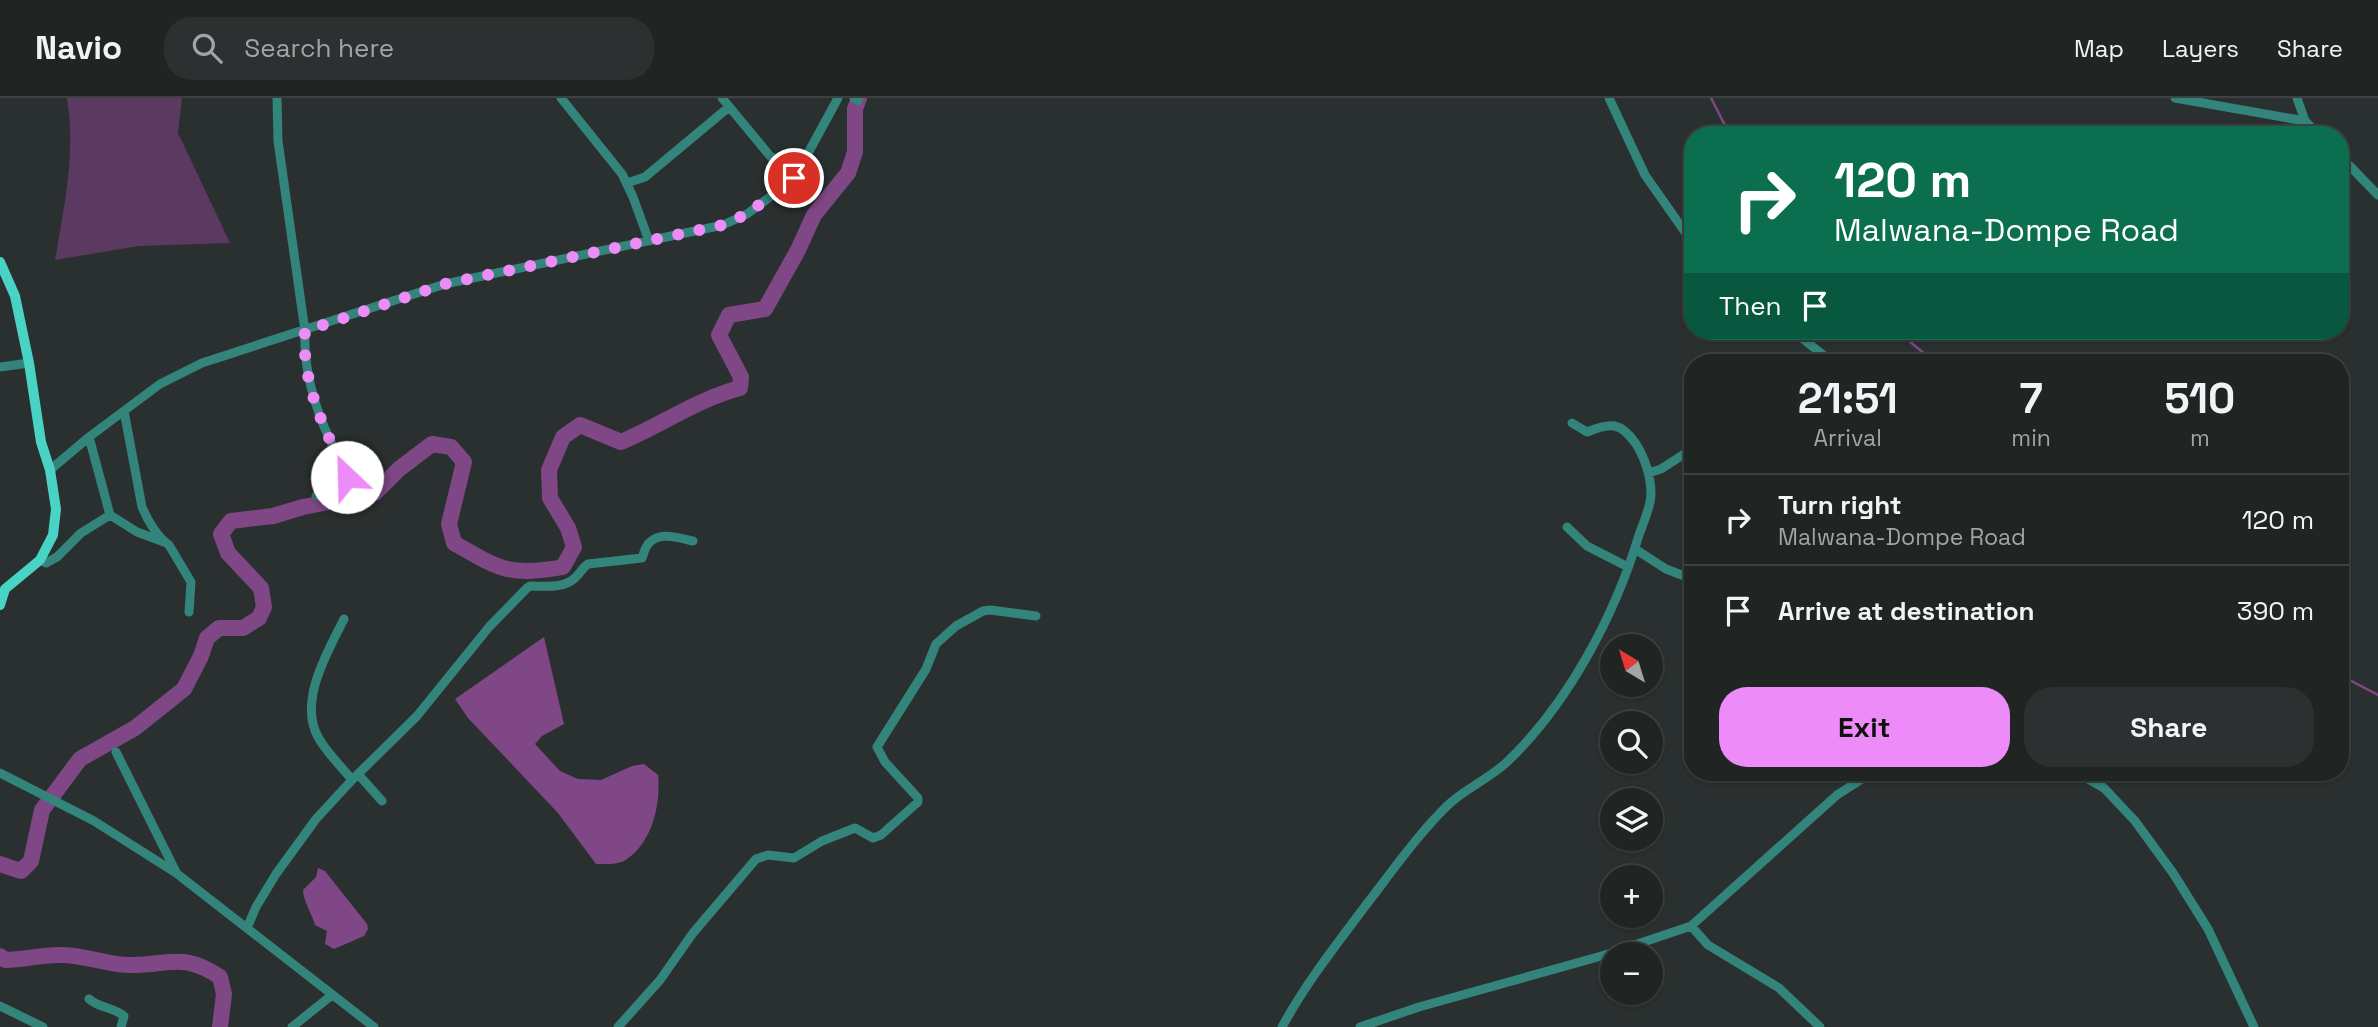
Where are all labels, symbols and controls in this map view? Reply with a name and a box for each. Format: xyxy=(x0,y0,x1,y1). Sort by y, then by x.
search box xyxy=(164,17,654,80)
text: Navio xyxy=(35,27,122,69)
icon: search xyxy=(188,29,226,67)
text: Search here xyxy=(244,31,394,65)
text: Map xyxy=(2074,33,2124,64)
text: Layers xyxy=(2162,33,2239,64)
text: Share xyxy=(2277,33,2343,64)
pin xyxy=(764,148,824,208)
text: 120 m xyxy=(1834,149,1971,211)
icon: right xyxy=(1719,154,1810,245)
icon: arrive xyxy=(775,159,813,197)
text: Malwana-Dompe Road xyxy=(1834,210,2179,250)
icon: arrive xyxy=(1796,287,1834,325)
text: Then xyxy=(1719,289,1782,323)
text: 21:51 xyxy=(1798,372,1898,425)
text: 7 xyxy=(2019,372,2043,425)
text: 510 xyxy=(2165,372,2235,425)
text: Arrival xyxy=(1813,423,1882,453)
text: min xyxy=(2011,423,2051,453)
text: m xyxy=(2190,423,2210,453)
position arrow xyxy=(310,440,384,514)
text: Turn right xyxy=(1778,488,1902,522)
icon: right xyxy=(1719,501,1757,539)
text: 120 m xyxy=(2242,503,2314,537)
text: Malwana-Dompe Road xyxy=(1778,522,2026,552)
icon: arrive xyxy=(1719,592,1757,630)
text: Arrive at destination xyxy=(1778,594,2035,628)
text: 390 m xyxy=(2237,594,2314,628)
north arrow xyxy=(1600,634,1662,696)
map controls xyxy=(1600,634,1663,1005)
button: Exit xyxy=(1719,687,2010,767)
button: Share xyxy=(2024,687,2314,767)
button: search xyxy=(1600,711,1663,774)
button: layers xyxy=(1600,788,1663,851)
button: + xyxy=(1600,865,1663,928)
button: − xyxy=(1600,942,1663,1005)

